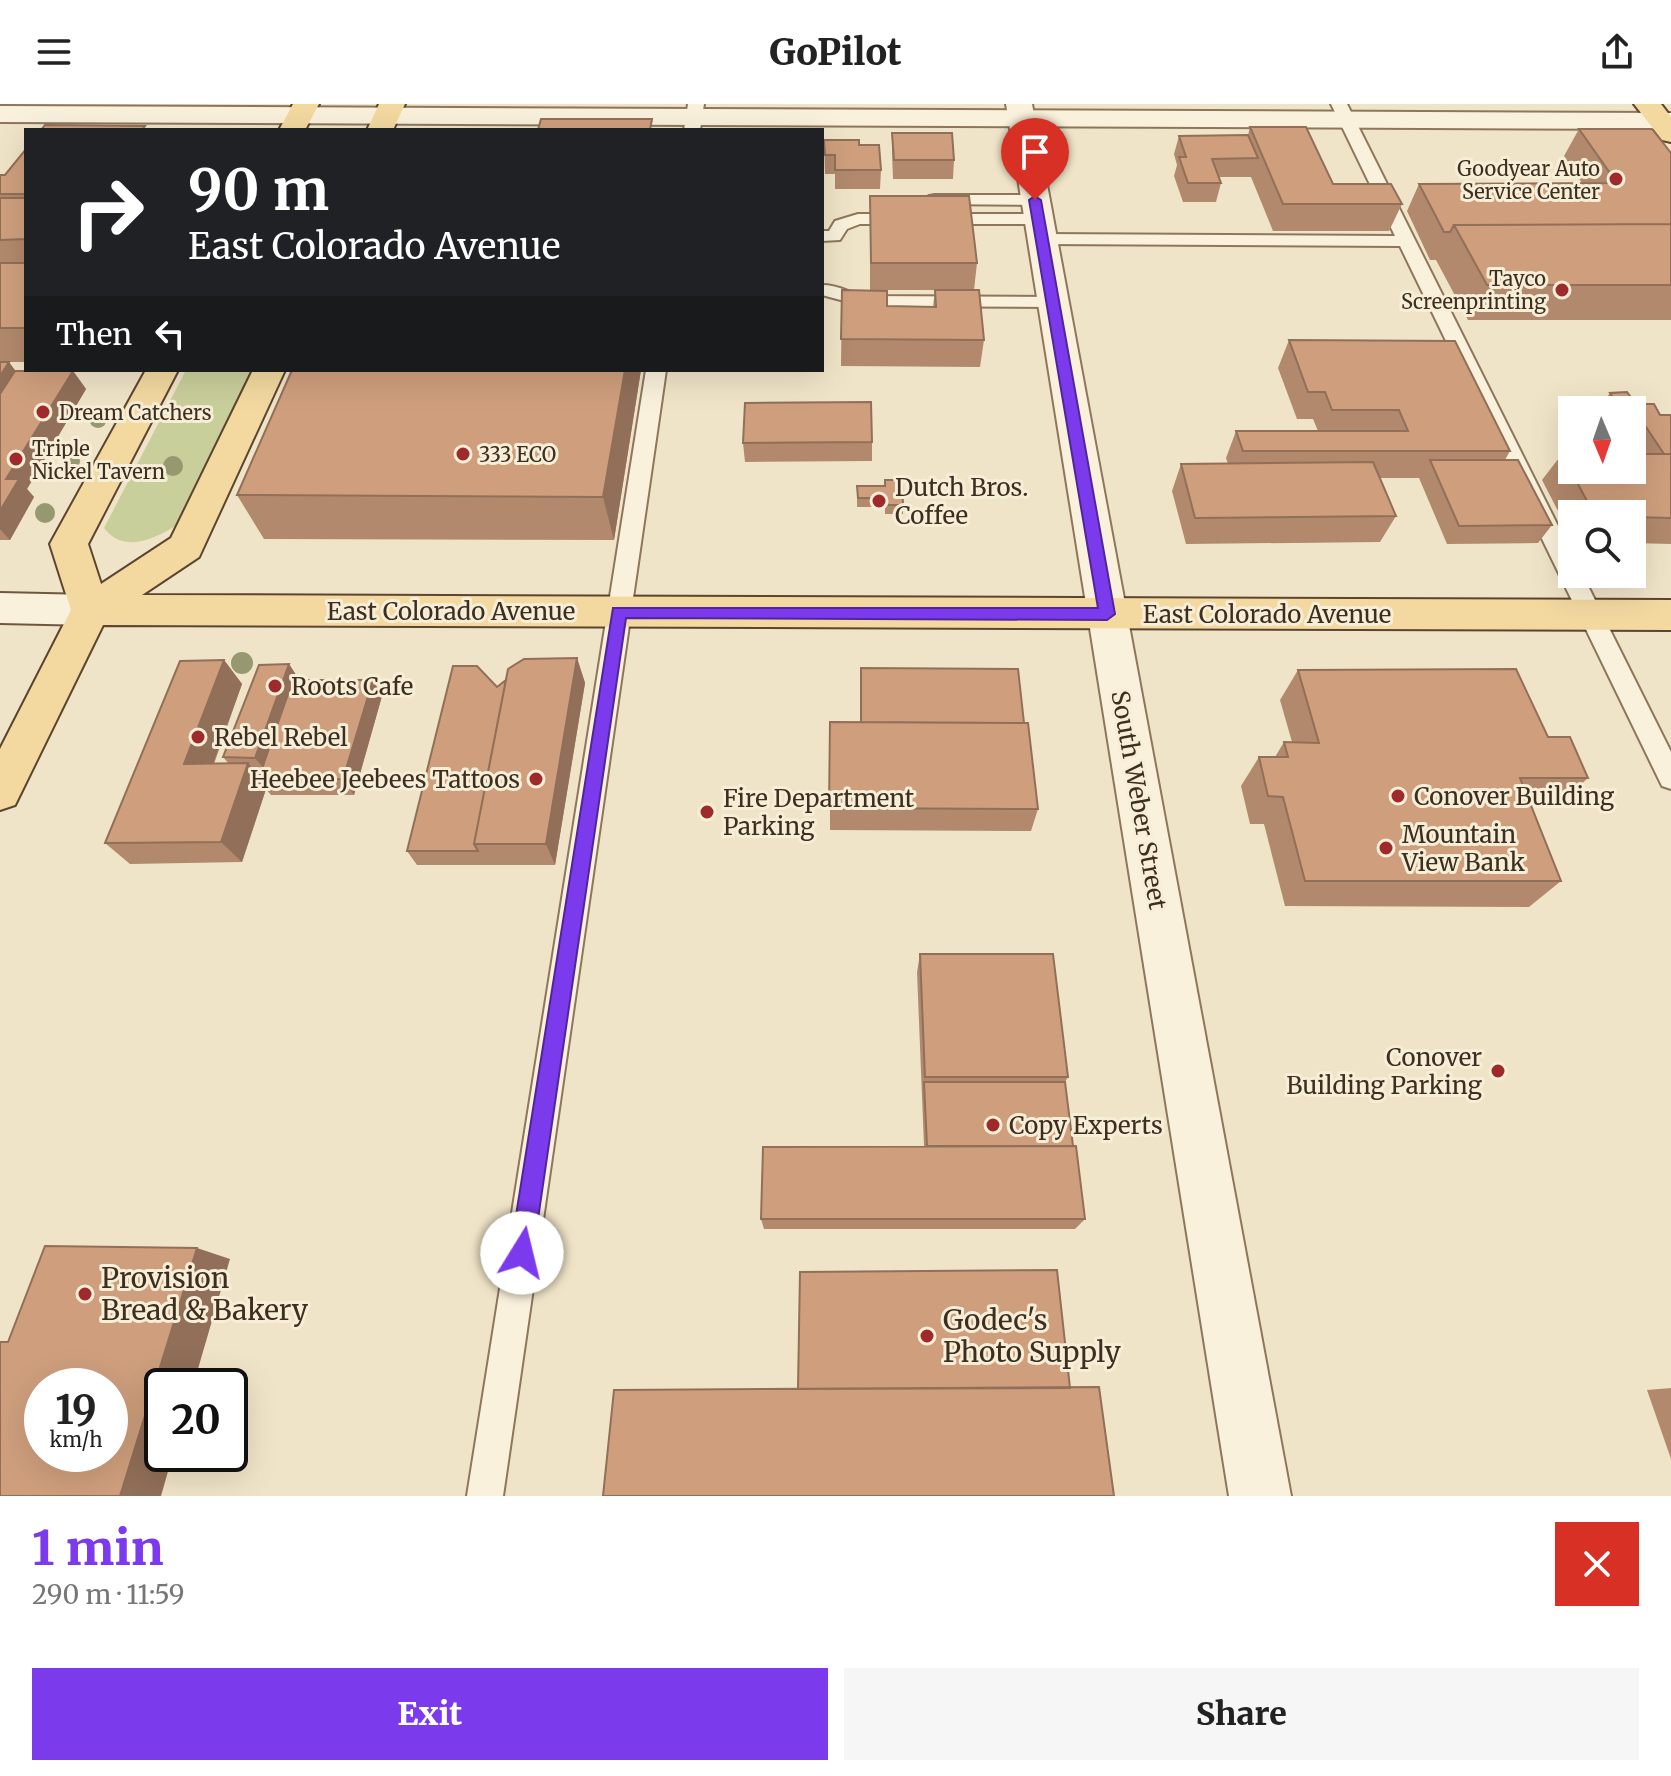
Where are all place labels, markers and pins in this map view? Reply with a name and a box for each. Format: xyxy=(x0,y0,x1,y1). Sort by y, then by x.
pin xyxy=(1001,118,1069,200)
place label: Goodyear Auto Service Center xyxy=(1457,156,1600,204)
marker: Goodyear Auto Service Center xyxy=(1607,170,1625,188)
place label: Tayco Screenprinting xyxy=(1401,266,1546,314)
marker: Tayco Screenprinting xyxy=(1553,281,1571,299)
place label: Dream Catchers xyxy=(59,400,211,425)
marker: Dream Catchers xyxy=(34,403,52,421)
place label: Triple Nickel Tavern xyxy=(32,436,165,484)
place label: 333 ECO xyxy=(479,442,556,467)
marker: 333 ECO xyxy=(454,445,472,463)
marker: Triple Nickel Tavern xyxy=(7,450,25,468)
place label: Dutch Bros. Coffee xyxy=(895,472,1028,531)
marker: Dutch Bros. Coffee xyxy=(870,492,888,510)
place label: Roots Cafe xyxy=(291,671,413,702)
marker: Roots Cafe xyxy=(266,677,284,695)
place label: Rebel Rebel xyxy=(214,722,348,753)
marker: Rebel Rebel xyxy=(189,728,207,746)
place label: Heebee Jeebees Tattoos xyxy=(250,764,520,795)
marker: Heebee Jeebees Tattoos xyxy=(527,770,545,788)
place label: Conover Building xyxy=(1414,781,1615,812)
place label: Fire Department Parking xyxy=(723,783,915,842)
marker: Conover Building xyxy=(1389,787,1407,805)
marker: Fire Department Parking xyxy=(698,803,716,821)
place label: Mountain View Bank xyxy=(1401,819,1526,878)
marker: Mountain View Bank xyxy=(1377,839,1395,857)
place label: Conover Building Parking xyxy=(1286,1042,1482,1101)
marker: Conover Building Parking xyxy=(1489,1062,1507,1080)
place label: Copy Experts xyxy=(1009,1110,1163,1141)
marker: Copy Experts xyxy=(984,1116,1002,1134)
place label: Provision Bread & Bakery xyxy=(101,1260,309,1328)
marker: Provision Bread & Bakery xyxy=(76,1285,94,1303)
place label: Godec's Photo Supply xyxy=(943,1302,1122,1370)
marker: Godec's Photo Supply xyxy=(918,1327,936,1345)

